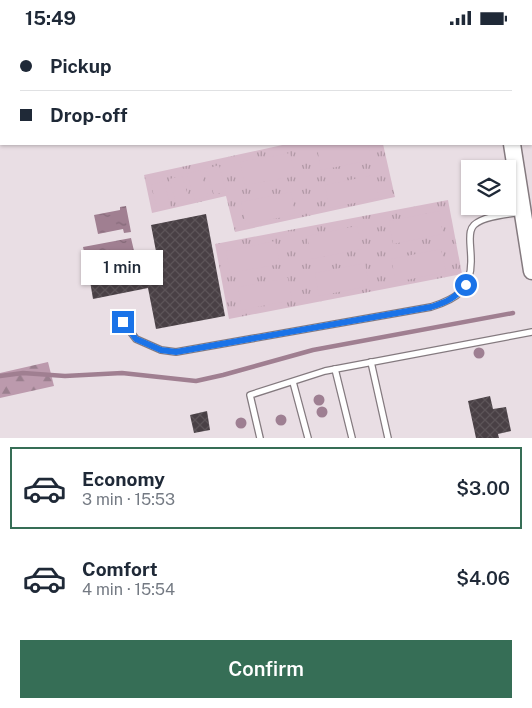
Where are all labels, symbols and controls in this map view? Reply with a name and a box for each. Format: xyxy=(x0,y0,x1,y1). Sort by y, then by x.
text: 15:49 xyxy=(25,7,76,29)
text: Pickup xyxy=(50,55,112,77)
text: Drop-off xyxy=(50,104,127,126)
map controls xyxy=(461,160,516,215)
button: layers xyxy=(461,160,516,215)
callout: 1 min xyxy=(82,249,164,285)
text: 1 min xyxy=(103,258,141,277)
route start xyxy=(455,274,477,296)
route end xyxy=(112,311,134,333)
icon: car xyxy=(22,466,67,511)
text: Economy xyxy=(82,468,165,490)
text: $3.00 xyxy=(456,477,510,499)
text: 3 min · 15:53 xyxy=(82,490,175,509)
icon: car xyxy=(22,556,67,601)
text: Comfort xyxy=(82,558,158,580)
text: $4.06 xyxy=(456,567,510,589)
text: 4 min · 15:54 xyxy=(82,580,175,599)
button: Confirm xyxy=(20,640,512,698)

